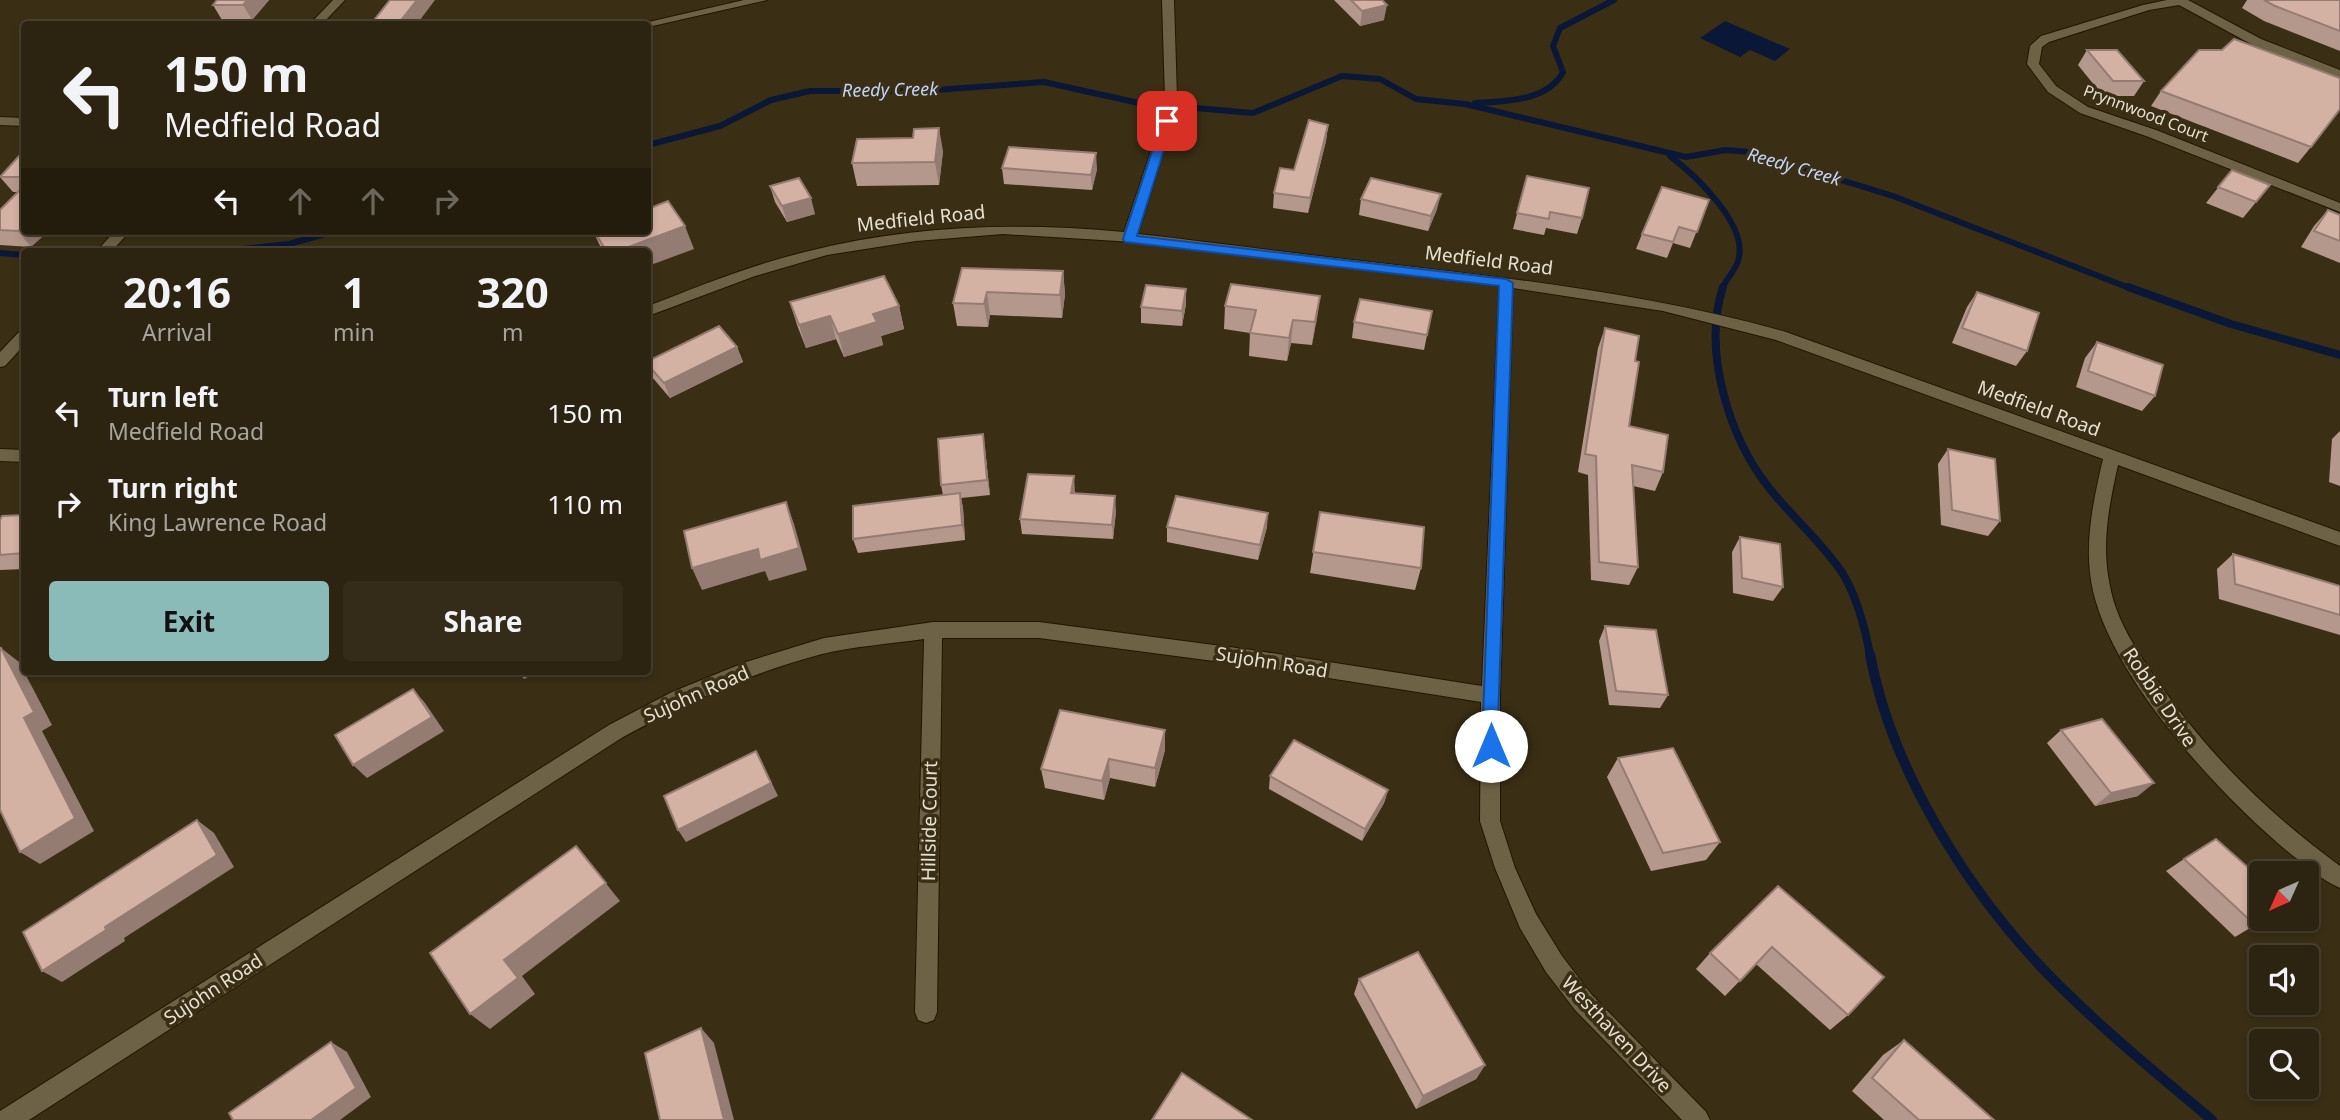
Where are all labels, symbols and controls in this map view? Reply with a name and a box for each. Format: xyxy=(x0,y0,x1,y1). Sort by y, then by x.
text: 150 m xyxy=(164,40,309,106)
icon: left xyxy=(49,49,140,140)
water label: Reedy Creek xyxy=(842,76,939,102)
street label: Prynnwood Court xyxy=(2080,79,2212,147)
pin xyxy=(1137,91,1197,151)
icon: arrive xyxy=(1148,102,1186,140)
text: Medfield Road xyxy=(164,103,381,146)
water label: Reedy Creek xyxy=(1745,141,1845,191)
icon: left xyxy=(208,182,246,220)
icon: ahead xyxy=(281,182,319,220)
icon: ahead xyxy=(354,182,392,220)
icon: right xyxy=(427,182,465,220)
street label: Medfield Road xyxy=(856,198,986,238)
street label: Medfield Road xyxy=(1423,239,1555,281)
text: 20:16 xyxy=(123,263,231,320)
text: 1 xyxy=(342,263,366,320)
text: 320 xyxy=(477,263,549,320)
text: Arrival xyxy=(142,316,212,348)
text: min xyxy=(333,316,375,348)
text: m xyxy=(502,316,524,348)
street label: Medfield Road xyxy=(1974,374,2104,442)
text: Turn left xyxy=(108,379,219,415)
icon: left xyxy=(49,394,87,432)
text: 150 m xyxy=(547,395,623,431)
text: Medfield Road xyxy=(108,415,264,447)
text: Turn right xyxy=(108,470,238,506)
icon: right xyxy=(49,485,87,523)
text: 110 m xyxy=(547,486,623,522)
text: King Lawrence Road xyxy=(108,506,327,538)
button: Exit xyxy=(49,581,329,661)
button: Share xyxy=(343,581,623,661)
street label: Sujohn Road xyxy=(1214,640,1330,684)
street label: Robbie Drive xyxy=(2117,642,2203,752)
street label: Sujohn Road xyxy=(639,659,753,729)
position arrow xyxy=(1454,709,1528,783)
street label: Hillside Court xyxy=(915,761,943,881)
north arrow xyxy=(2249,861,2319,931)
map controls xyxy=(2249,861,2319,1099)
button: sound xyxy=(2249,945,2319,1015)
street label: Sujohn Road xyxy=(159,947,267,1031)
street label: Westhaven Drive xyxy=(1556,970,1678,1098)
button: search xyxy=(2249,1029,2319,1099)

